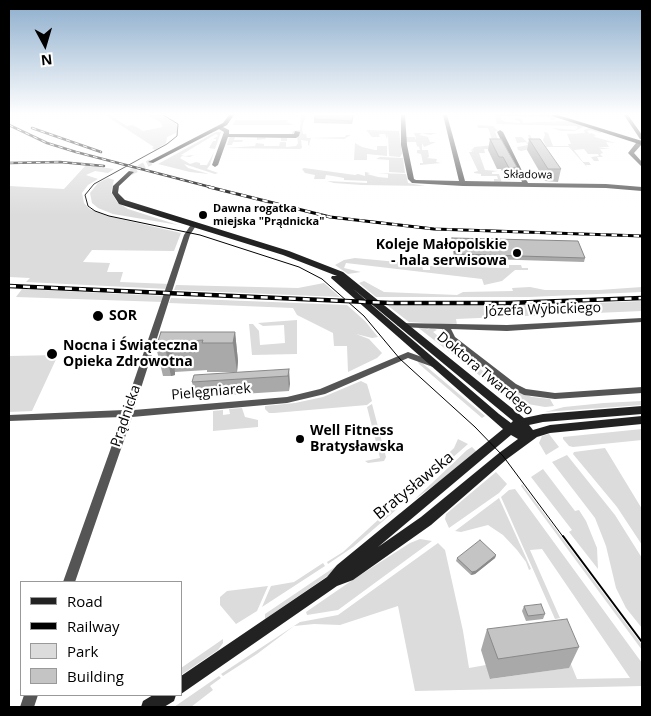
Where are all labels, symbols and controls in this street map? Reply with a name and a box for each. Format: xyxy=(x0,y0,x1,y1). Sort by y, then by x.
north arrow xyxy=(20,20,70,70)
text: N xyxy=(40,50,53,70)
street label: Składowa xyxy=(504,168,552,182)
place label: Dawna rogatka miejska "Prądnicka" xyxy=(213,202,324,228)
marker: Dawna rogatka miejska "Prądnicka" xyxy=(197,209,209,221)
place label: Koleje Małopolskie - hala serwisowa xyxy=(376,237,507,270)
marker: Koleje Małopolskie - hala serwisowa xyxy=(511,247,523,259)
street label: Józefa Wybickiego xyxy=(485,300,601,320)
place label: SOR xyxy=(109,308,137,324)
marker: SOR xyxy=(91,309,105,323)
street label: Doktora Twardego xyxy=(433,329,537,419)
place label: Nocna i Świąteczna Opieka Zdrowotna xyxy=(63,338,198,371)
marker: Nocna i Świąteczna Opieka Zdrowotna xyxy=(45,347,59,361)
street label: Pielęgniarek xyxy=(171,380,251,404)
street label: Prądnicka xyxy=(108,383,144,449)
place label: Well Fitness Bratysławska xyxy=(310,423,404,456)
marker: Well Fitness Bratysławska xyxy=(294,433,306,445)
street label: Bratysławska xyxy=(370,448,458,524)
legend xyxy=(20,581,182,696)
text: Road xyxy=(67,591,103,611)
text: Railway xyxy=(67,616,120,636)
text: Park xyxy=(67,641,98,661)
text: Building xyxy=(67,666,124,686)

